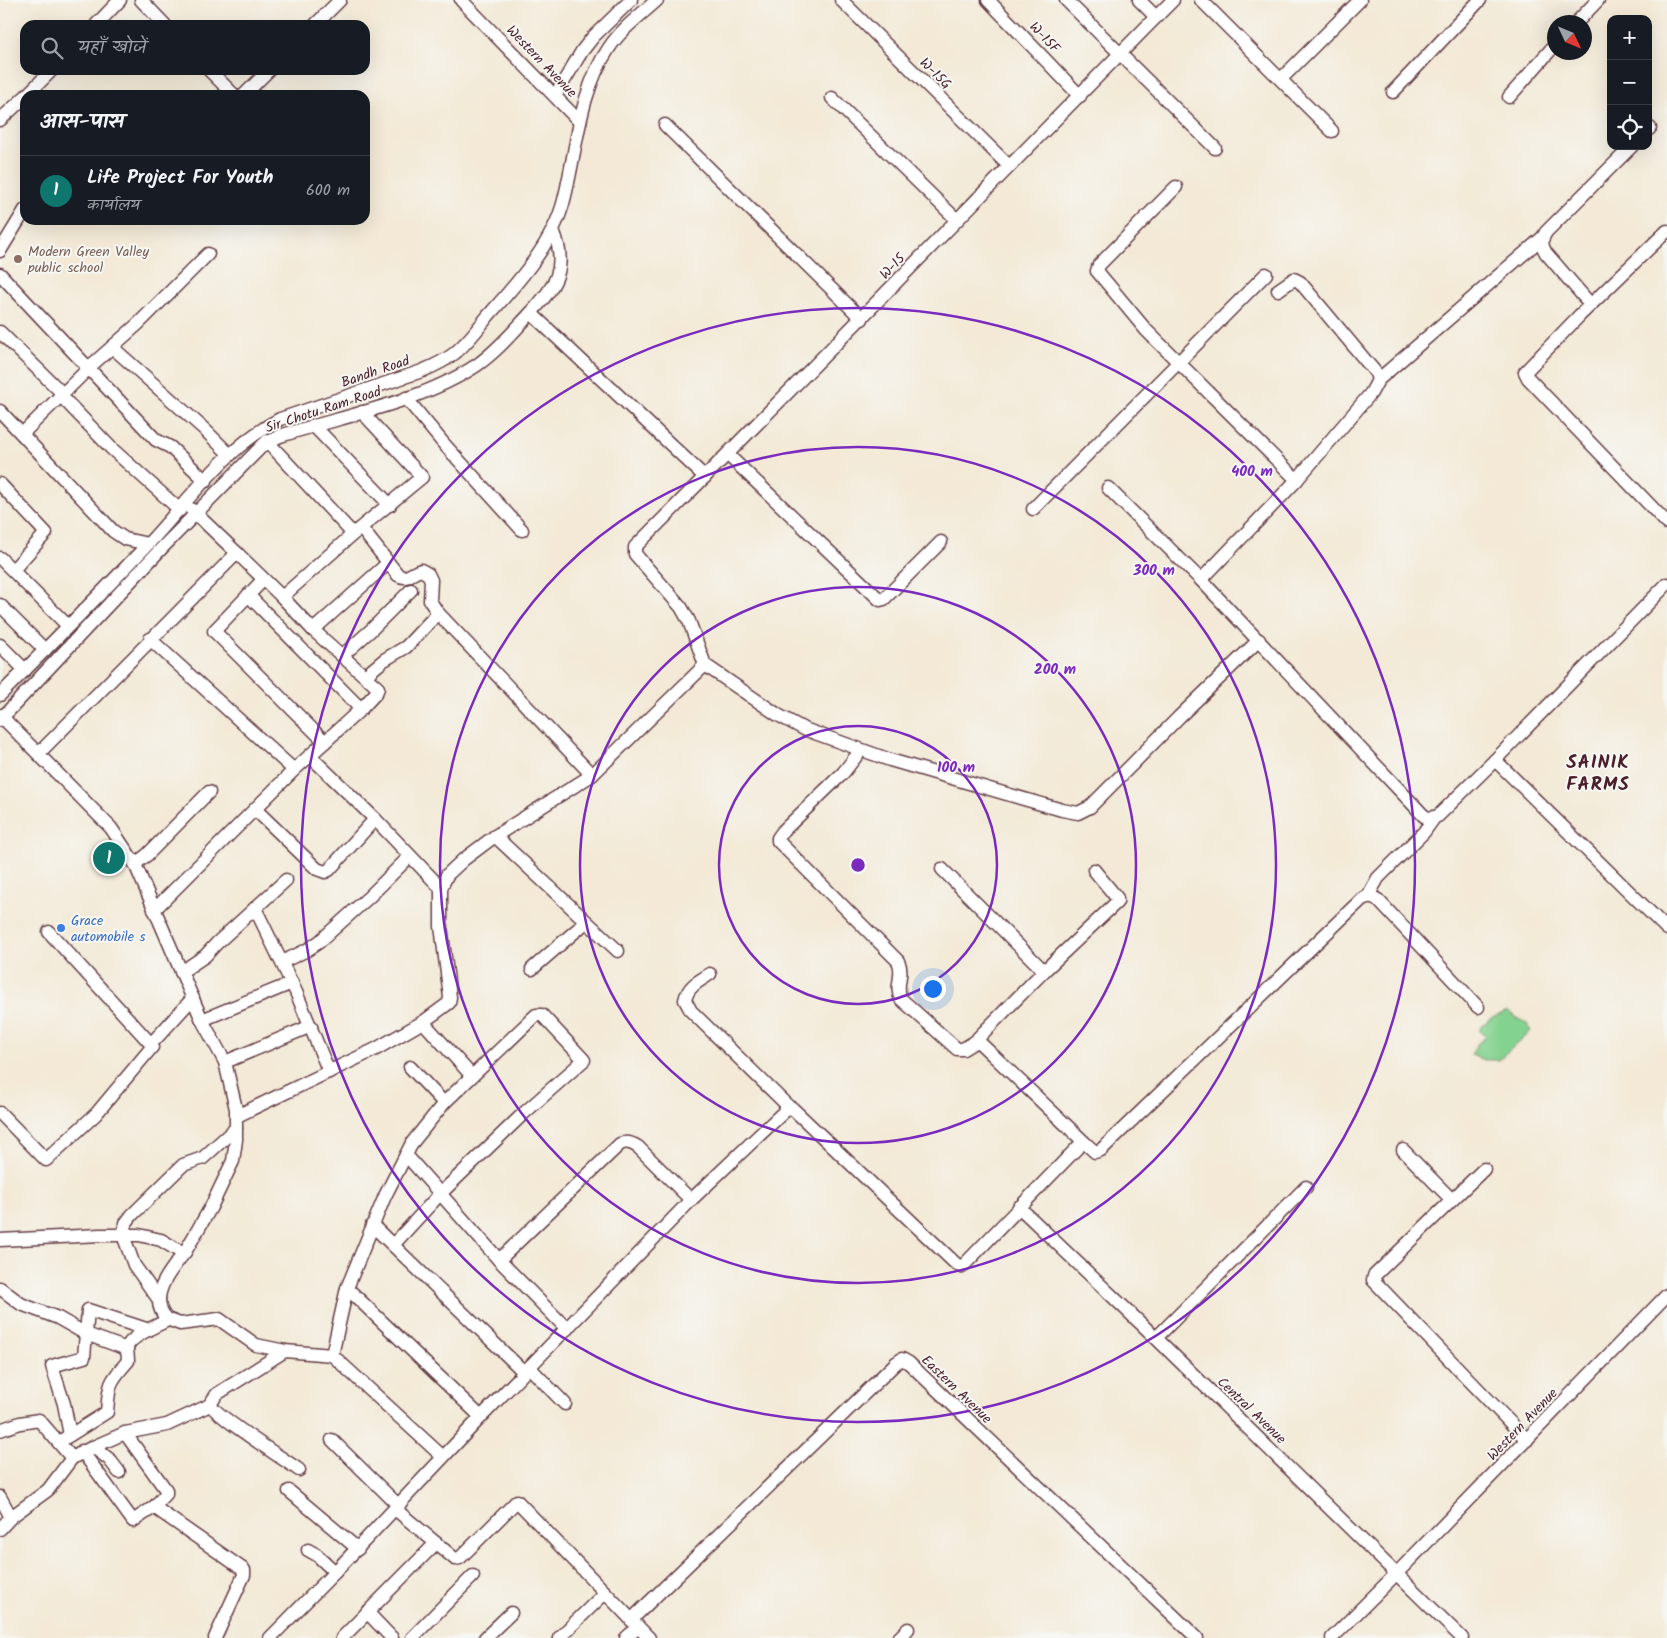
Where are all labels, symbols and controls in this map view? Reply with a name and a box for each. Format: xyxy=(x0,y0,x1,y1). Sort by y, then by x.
north arrow xyxy=(1547,15,1592,60)
map controls xyxy=(1607,15,1652,150)
button: + xyxy=(1607,15,1652,60)
street label: W-15F xyxy=(1024,17,1066,60)
search box xyxy=(20,20,370,75)
street label: Western Avenue xyxy=(501,20,582,104)
text: यहाँ खोजें xyxy=(78,33,147,63)
icon: search xyxy=(38,34,66,62)
street label: W-15G xyxy=(914,53,956,95)
button: − xyxy=(1607,60,1652,105)
button: locate xyxy=(1607,105,1652,150)
text: आस-पास xyxy=(40,106,124,139)
text: Life Project For Youth xyxy=(87,163,274,193)
text: 1 xyxy=(54,178,58,203)
text: 600 m xyxy=(306,178,350,203)
text: कार्यालय xyxy=(87,193,140,218)
place label: Modern Green Valley public school xyxy=(27,241,149,279)
street label: W-15 xyxy=(875,247,912,285)
marker: Modern Green Valley public school xyxy=(12,253,24,265)
street label: Bandh Road xyxy=(338,350,413,394)
street label: Sir Chotu Ram Road xyxy=(263,381,385,439)
text: 400 m xyxy=(1231,460,1273,484)
text: 300 m xyxy=(1132,559,1175,583)
text: 200 m xyxy=(1034,658,1076,682)
district label: SAINIK FARMS xyxy=(1566,748,1630,800)
text: 100 m xyxy=(937,756,975,780)
pin: 1 xyxy=(93,839,125,877)
centre of rings xyxy=(849,856,867,874)
place label: Grace automobile s xyxy=(71,910,146,948)
marker: Grace automobile s xyxy=(55,922,67,934)
your location xyxy=(920,976,946,1002)
street label: Eastern Avenue xyxy=(916,1350,997,1430)
street label: Central Avenue xyxy=(1212,1372,1291,1450)
street label: Western Avenue xyxy=(1482,1383,1564,1466)

